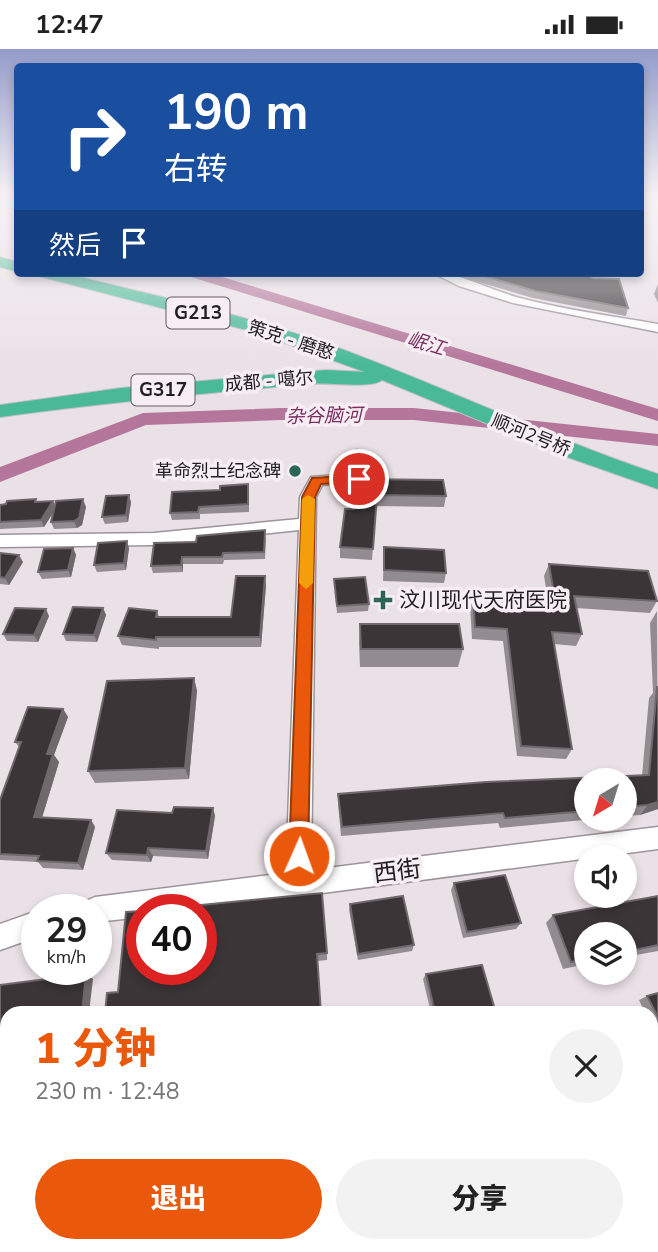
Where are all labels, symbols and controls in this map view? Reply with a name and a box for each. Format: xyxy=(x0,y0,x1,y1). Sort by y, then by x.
text: 12:47 xyxy=(35,7,104,42)
text: 190 m xyxy=(164,79,308,146)
icon: right xyxy=(49,91,140,182)
text: 右转 xyxy=(164,148,228,191)
icon: arrive xyxy=(115,224,153,262)
text: 然后 xyxy=(49,228,101,263)
road number: G213 xyxy=(166,297,230,329)
street label: 策克 - 磨憨 xyxy=(245,315,337,365)
water label: 岷江 xyxy=(404,326,450,363)
street label: 成都 - 噶尔 xyxy=(224,365,314,397)
road number: G317 xyxy=(132,375,194,405)
water label: 杂谷脑河 xyxy=(286,402,366,430)
street label: 顺河2号桥 xyxy=(488,408,574,462)
pin xyxy=(329,449,389,509)
place label: 革命烈士纪念碑 xyxy=(155,459,281,483)
icon: arrive xyxy=(340,460,378,498)
marker: 革命烈士纪念碑 xyxy=(287,463,303,479)
place label: 汶川现代天府医院 xyxy=(399,586,567,614)
marker: 汶川现代天府医院 xyxy=(373,590,393,610)
north arrow xyxy=(574,768,637,831)
map controls xyxy=(574,768,637,985)
position arrow xyxy=(262,819,336,893)
button: sound xyxy=(574,845,637,908)
street label: 西街 xyxy=(371,852,423,890)
speed limit sign: 40 xyxy=(126,894,217,985)
text: 29 xyxy=(45,907,88,954)
button: layers xyxy=(574,922,637,985)
text: km/h xyxy=(47,945,86,969)
text: 1 分钟 xyxy=(35,1021,156,1078)
button: close xyxy=(549,1029,623,1103)
text: 230 m · 12:48 xyxy=(35,1076,180,1107)
button: 退出 xyxy=(35,1159,322,1239)
button: 分享 xyxy=(336,1159,623,1239)

